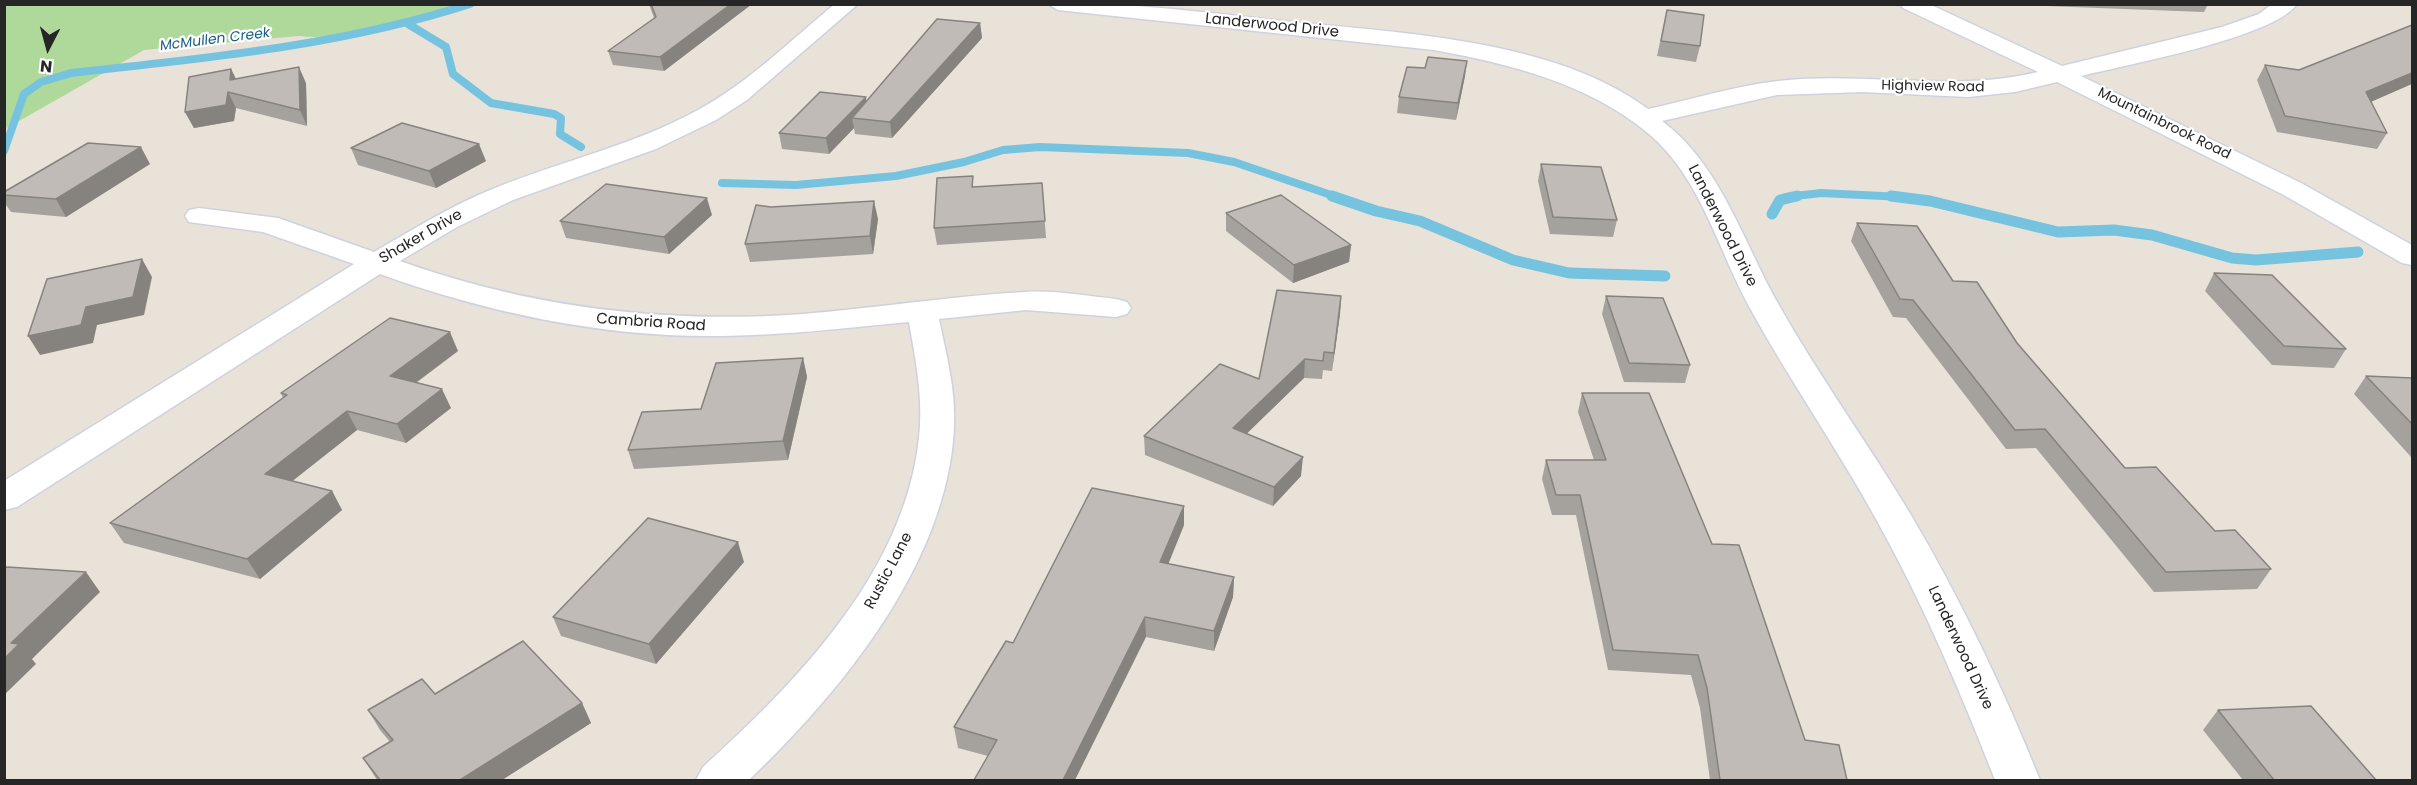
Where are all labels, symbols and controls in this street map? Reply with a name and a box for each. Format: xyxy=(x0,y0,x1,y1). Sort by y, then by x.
street label: Landerwood Drive xyxy=(1204,10,1340,42)
north arrow xyxy=(18,18,78,78)
water label: McMullen Creek xyxy=(159,25,271,55)
text: N xyxy=(39,54,53,78)
street label: Highview Road xyxy=(1881,78,1985,96)
street label: Mountainbrook Road xyxy=(2095,84,2233,164)
street label: Landerwood Drive xyxy=(1683,162,1761,290)
street label: Shaker Drive xyxy=(376,206,466,268)
street label: Cambria Road xyxy=(596,310,706,336)
street label: Rustic Lane xyxy=(861,530,917,612)
street label: Landerwood Drive xyxy=(1923,583,1997,713)

